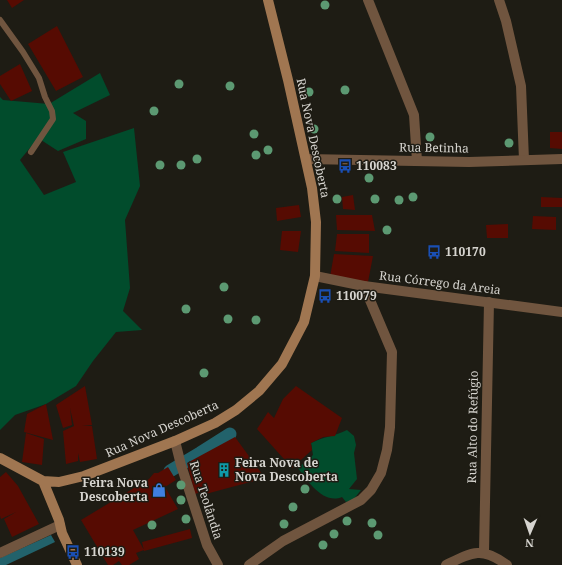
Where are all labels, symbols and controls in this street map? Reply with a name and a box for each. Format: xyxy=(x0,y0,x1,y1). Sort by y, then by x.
street label: Rua Nova Descoberta xyxy=(292,76,335,200)
street label: Rua Betinha xyxy=(399,138,469,157)
place label: 110083 xyxy=(356,157,397,174)
bus stop icon: 110083 xyxy=(337,158,353,174)
place label: 110170 xyxy=(445,243,486,260)
bus stop icon: 110170 xyxy=(426,244,442,260)
street label: Rua Córrego da Areia xyxy=(378,267,502,298)
place label: 110079 xyxy=(336,287,377,304)
bus stop icon: 110079 xyxy=(317,288,333,304)
street label: Rua Alto do Refúgio xyxy=(463,370,482,484)
street label: Rua Nova Descoberta xyxy=(103,396,221,461)
place label: Feira Nova de Nova Descoberta xyxy=(235,454,338,485)
street label: Rua Teolândia xyxy=(186,458,227,542)
building icon: Feira Nova de Nova Descoberta xyxy=(216,462,232,478)
place label: Feira Nova Descoberta xyxy=(79,474,148,505)
shop icon: Feira Nova Descoberta xyxy=(151,482,167,498)
north arrow xyxy=(510,513,550,553)
text: N xyxy=(525,536,534,551)
place label: 110139 xyxy=(84,543,125,560)
bus stop icon: 110139 xyxy=(65,544,81,560)

